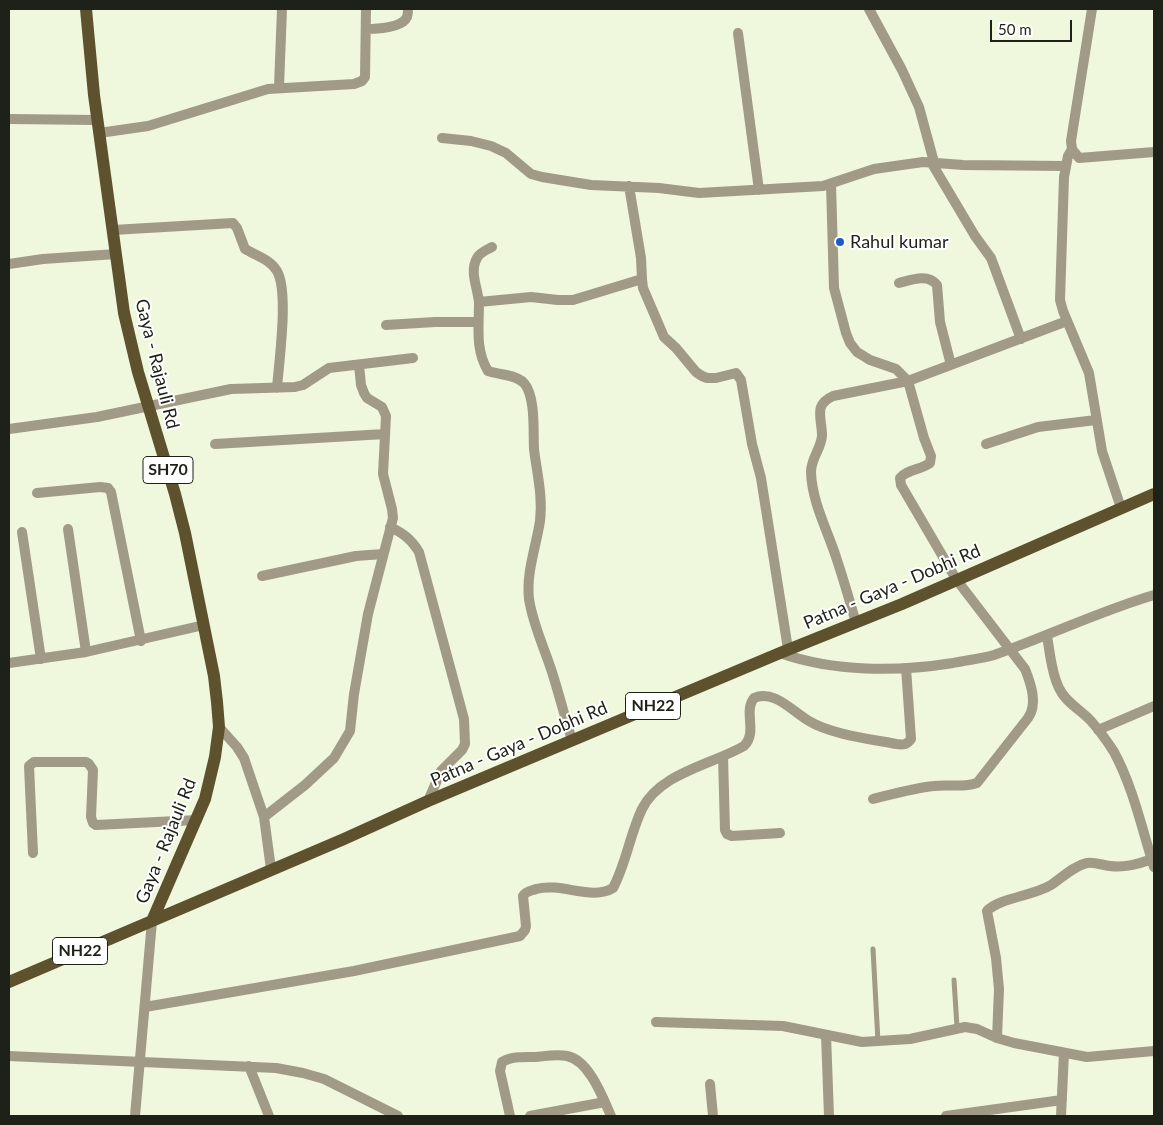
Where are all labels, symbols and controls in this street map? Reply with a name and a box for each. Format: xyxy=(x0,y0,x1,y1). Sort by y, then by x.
scale bar xyxy=(993,10,1076,42)
text: 50 m xyxy=(998,20,1032,38)
place label: Rahul kumar xyxy=(850,231,949,253)
marker: Rahul kumar xyxy=(834,236,846,248)
street label: Gaya - Rajauli Rd xyxy=(130,297,184,431)
road number: SH70 xyxy=(143,456,193,484)
street label: Patna - Gaya - Dobhi Rd xyxy=(800,540,984,634)
road number: NH22 xyxy=(626,692,680,719)
street label: Patna - Gaya - Dobhi Rd xyxy=(427,697,611,791)
street label: Gaya - Rajauli Rd xyxy=(131,775,201,907)
road number: NH22 xyxy=(52,938,108,964)

